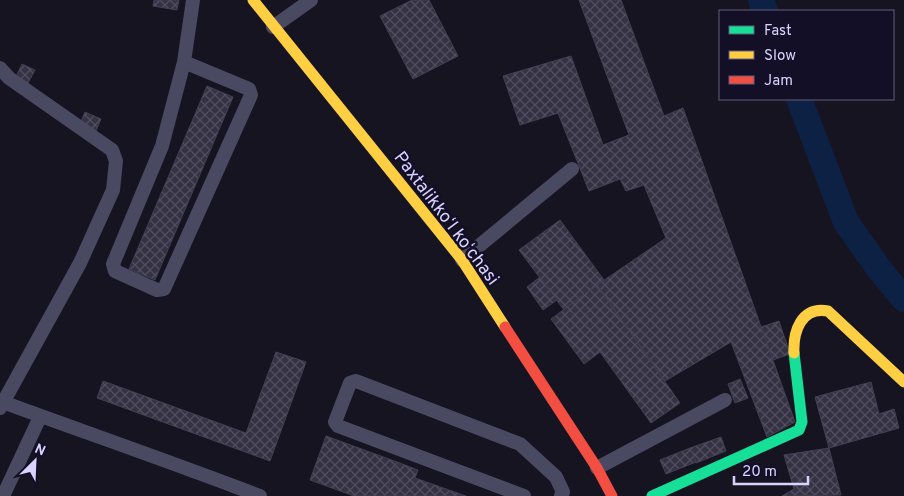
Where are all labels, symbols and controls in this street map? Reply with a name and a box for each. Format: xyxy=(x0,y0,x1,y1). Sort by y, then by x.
legend xyxy=(719,10,894,100)
text: Fast xyxy=(764,22,792,41)
text: Slow xyxy=(764,47,796,66)
text: Jam xyxy=(764,72,793,91)
street label: Paxtalikkoʻl koʻchasi xyxy=(388,147,504,290)
north arrow xyxy=(10,436,60,486)
text: N xyxy=(32,441,48,460)
scale bar xyxy=(734,454,808,486)
text: 20 m xyxy=(742,463,777,482)

